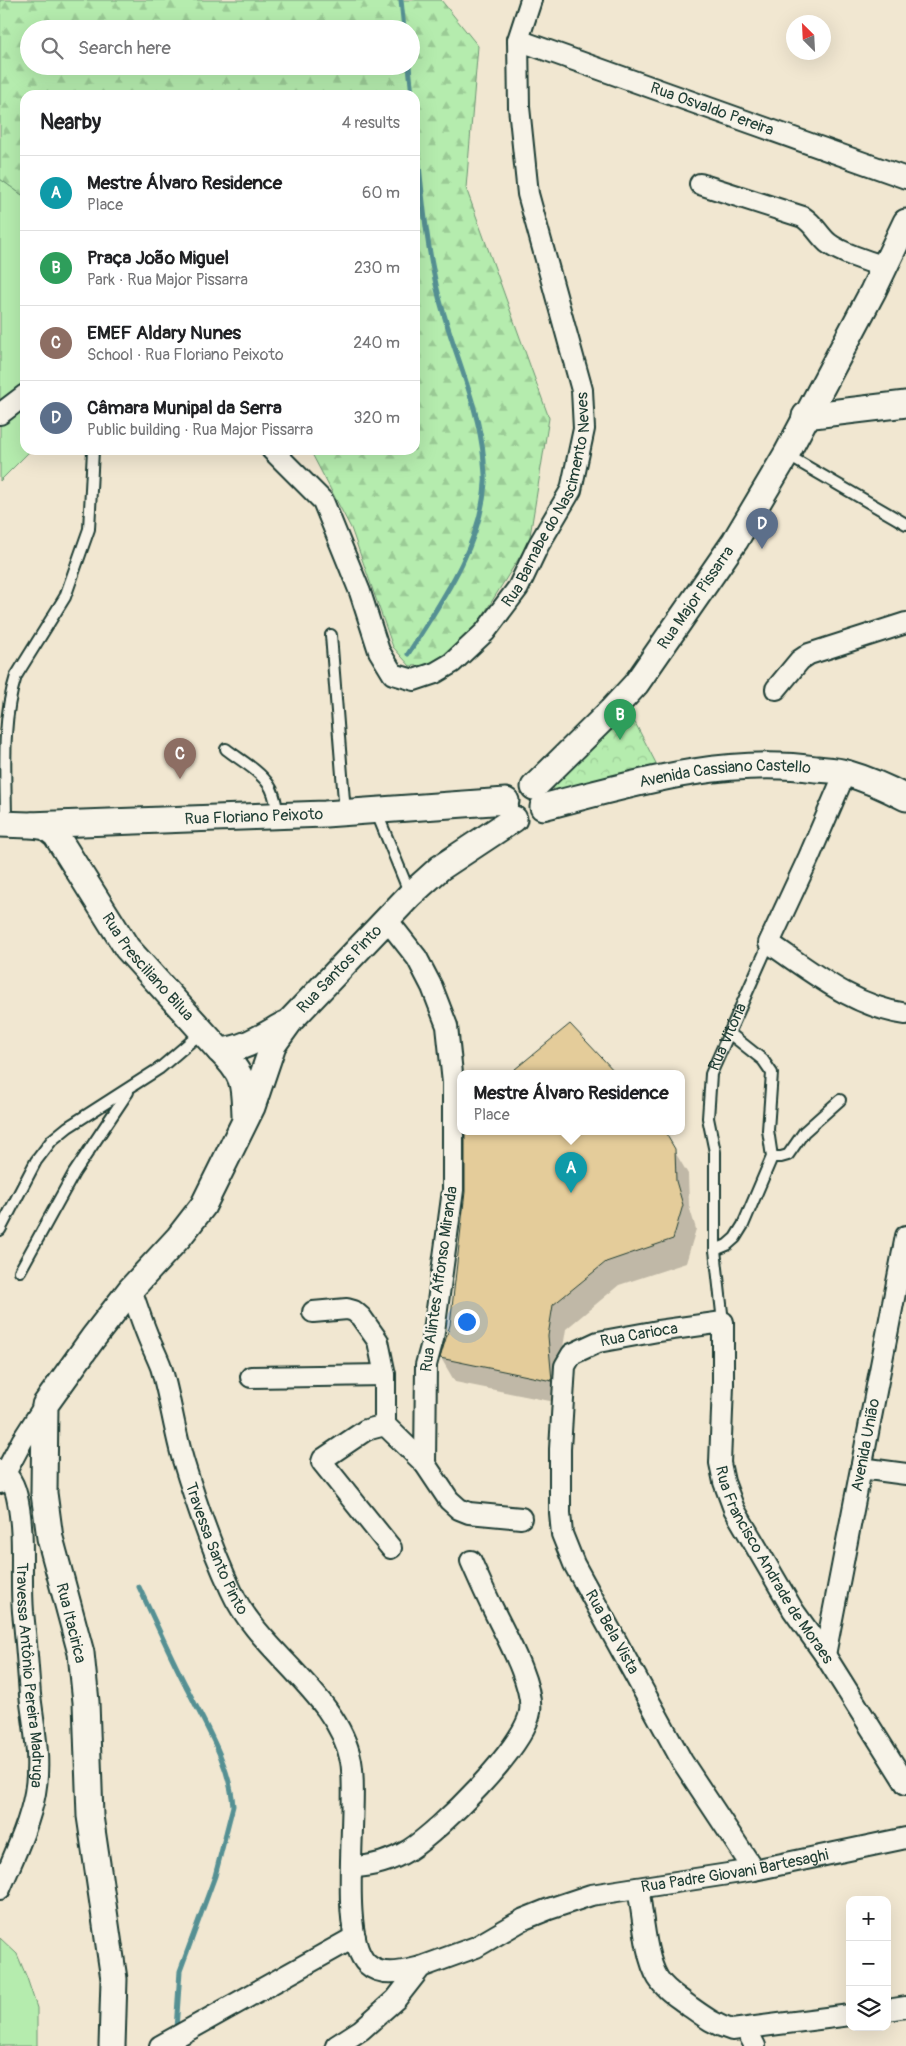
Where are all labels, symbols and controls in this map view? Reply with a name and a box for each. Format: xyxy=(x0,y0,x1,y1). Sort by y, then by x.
north arrow xyxy=(786,15,831,60)
search box xyxy=(20,20,420,75)
icon: search xyxy=(38,34,66,62)
text: Search here xyxy=(78,36,171,60)
street label: Rua Osvaldo Pereira xyxy=(648,78,777,140)
text: Nearby xyxy=(40,109,101,136)
text: 4 results xyxy=(342,113,400,133)
text: Mestre Álvaro Residence xyxy=(87,171,282,195)
text: A xyxy=(51,183,61,203)
text: 60 m xyxy=(362,183,400,203)
text: Place xyxy=(87,195,123,215)
text: Praça João Miguel xyxy=(87,246,229,270)
text: B xyxy=(51,258,61,278)
text: 230 m xyxy=(354,258,400,278)
text: Park · Rua Major Pissarra xyxy=(87,270,248,290)
text: EMEF Aldary Nunes xyxy=(87,321,241,345)
text: C xyxy=(51,333,61,353)
text: 240 m xyxy=(353,333,400,353)
text: School · Rua Floriano Peixoto xyxy=(87,345,283,365)
street label: Rua Barnabe do Nascimento Neves xyxy=(497,392,594,611)
text: Câmara Munipal da Serra xyxy=(87,396,282,420)
text: D xyxy=(51,408,61,428)
text: 320 m xyxy=(354,408,400,428)
text: Public building · Rua Major Pissarra xyxy=(87,420,313,440)
pin: D xyxy=(746,508,778,549)
street label: Rua Major Pissarra xyxy=(653,542,738,653)
pin: B xyxy=(604,699,636,740)
pin: C xyxy=(164,738,196,779)
street label: Avenida Cassiano Castello xyxy=(637,756,812,792)
street label: Rua Floriano Peixoto xyxy=(184,804,324,829)
street label: Rua Presciliano Bilua xyxy=(97,909,198,1025)
street label: Rua Santos Pinto xyxy=(293,920,386,1018)
street label: Rua Vitória xyxy=(704,1000,751,1074)
popup xyxy=(457,1070,685,1135)
text: Mestre Álvaro Residence xyxy=(473,1081,669,1105)
text: Place xyxy=(473,1105,510,1125)
pin: A xyxy=(555,1152,587,1193)
street label: Rua Alintes Affonso Miranda xyxy=(416,1185,462,1373)
your location xyxy=(454,1309,480,1335)
street label: Rua Carioca xyxy=(599,1318,679,1351)
street label: Avenida União xyxy=(847,1396,884,1493)
street label: Rua Francisco Andrade de Moraes xyxy=(711,1464,838,1667)
street label: Travessa Santo Pinto xyxy=(181,1480,253,1619)
street label: Travessa Antônio Pereira Madruga xyxy=(12,1563,47,1789)
street label: Rua Itacirica xyxy=(51,1581,91,1665)
street label: Rua Bela Vista xyxy=(581,1586,643,1678)
street label: Rua Padre Giovani Bartesaghi xyxy=(640,1845,830,1897)
map controls xyxy=(846,1896,891,2031)
button: + xyxy=(846,1896,891,1941)
button: − xyxy=(846,1941,891,1986)
button: layers xyxy=(846,1986,891,2031)

